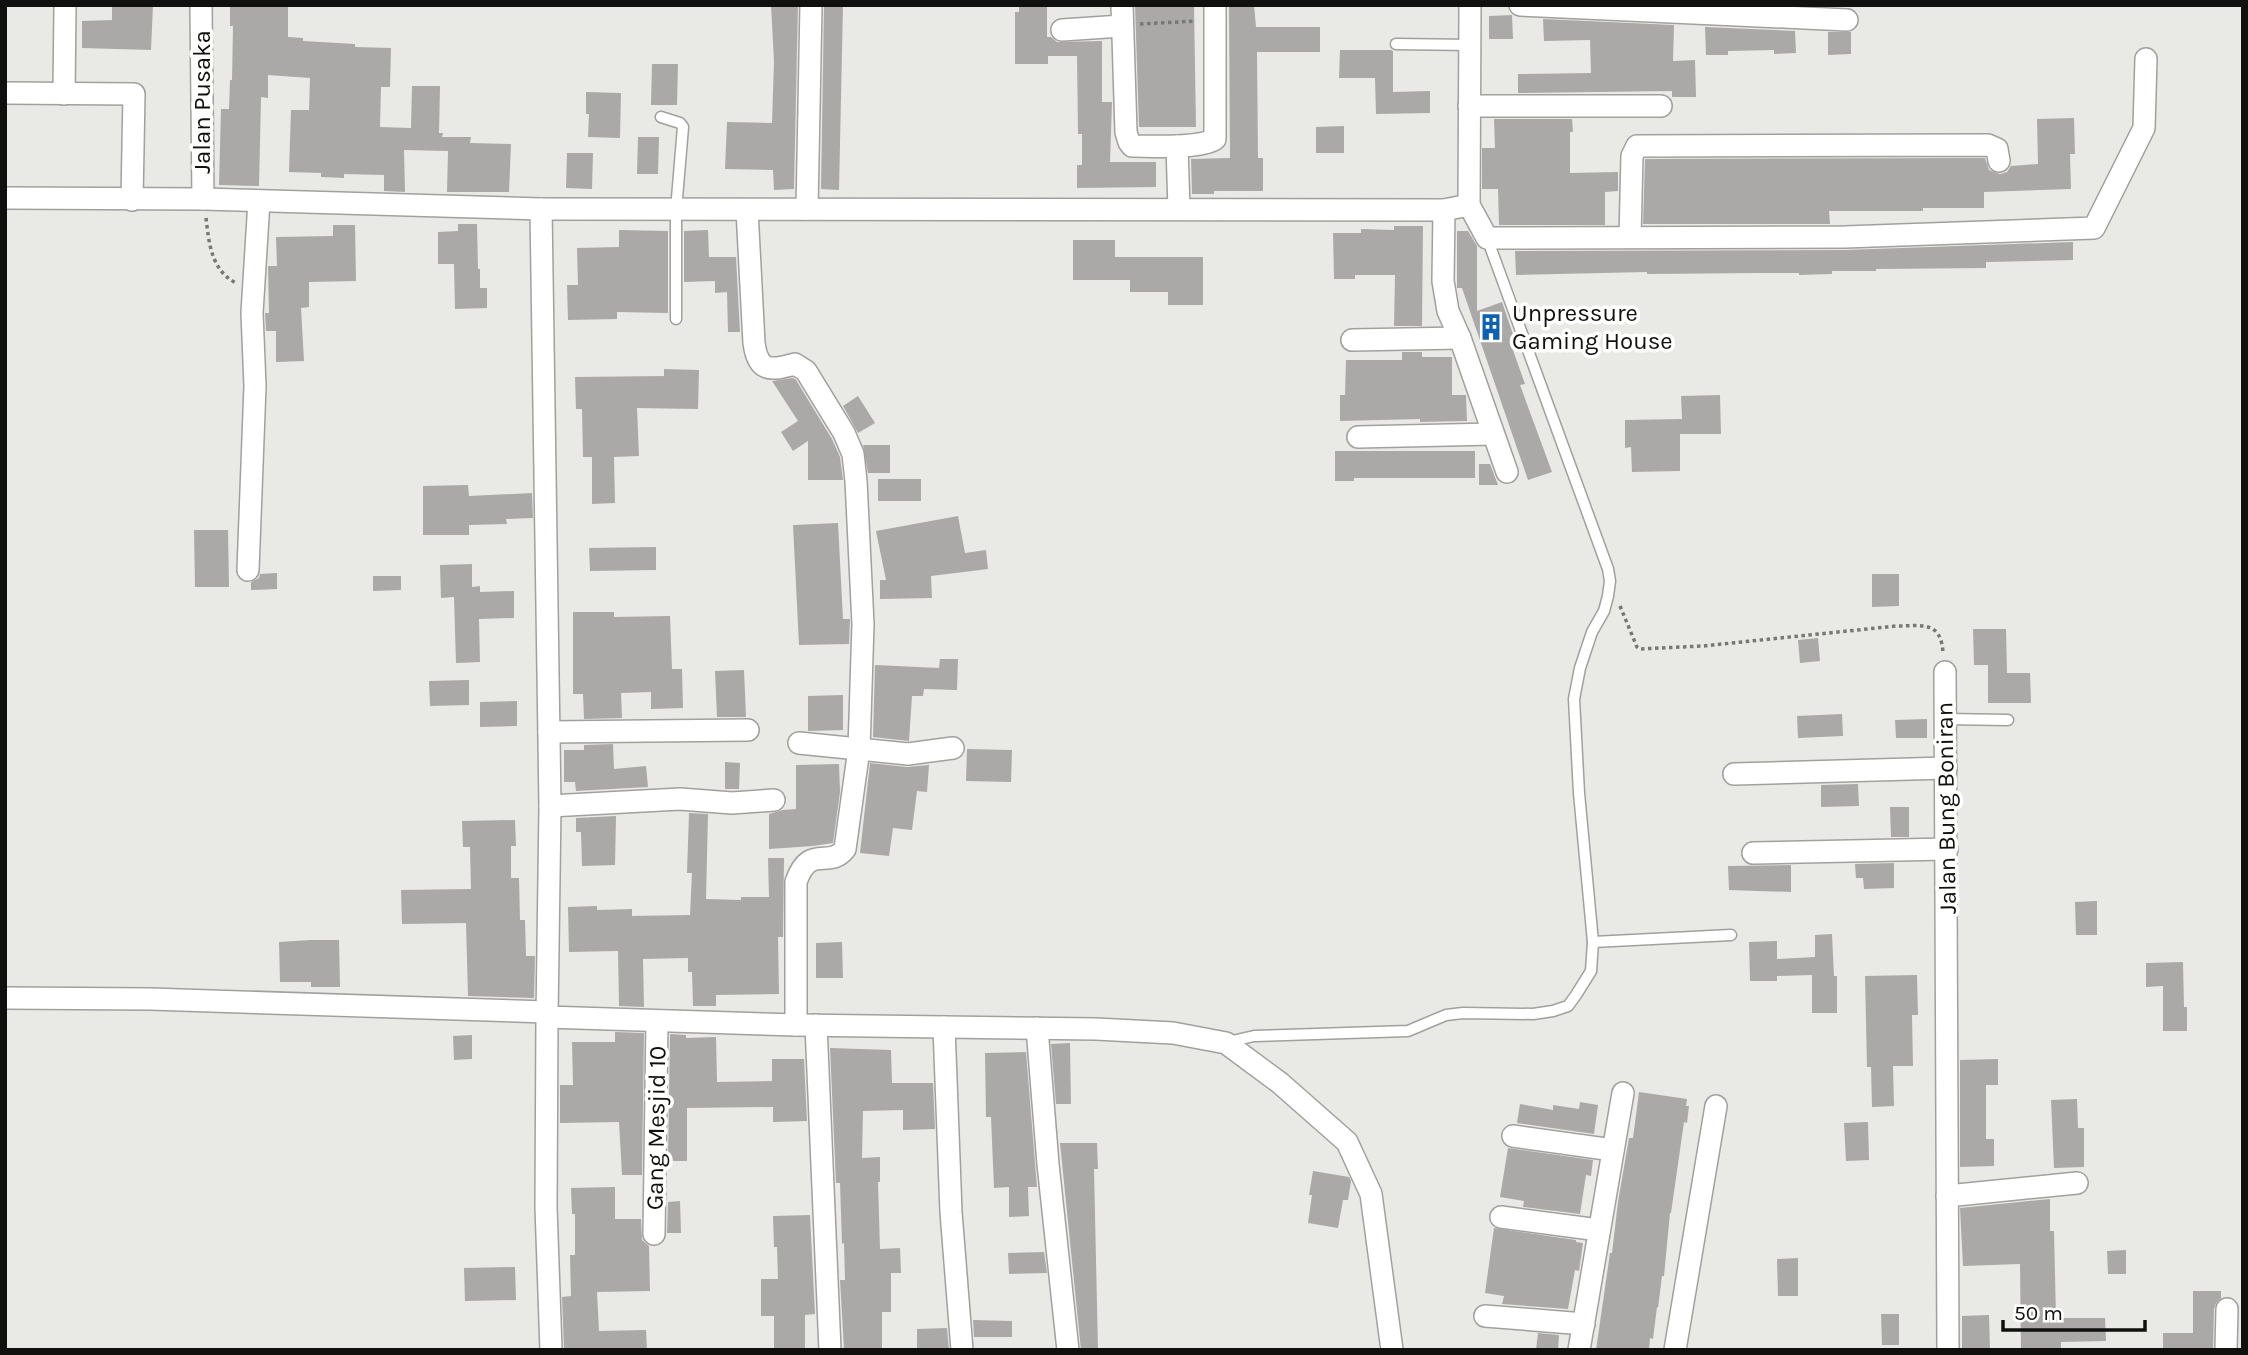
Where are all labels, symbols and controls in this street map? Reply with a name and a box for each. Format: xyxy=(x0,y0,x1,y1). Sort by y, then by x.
street label: Jalan Pusaka xyxy=(188,30,216,174)
place label: Unpressure Gaming House xyxy=(1512,299,1673,355)
building icon: Unpressure Gaming House xyxy=(1476,312,1506,342)
street label: Jalan Bung Boniran xyxy=(1930,702,1962,914)
street label: Gang Mesjid 10 xyxy=(641,1046,671,1210)
scale bar xyxy=(2003,1288,2145,1332)
text: 50 m xyxy=(2014,1301,2063,1325)

